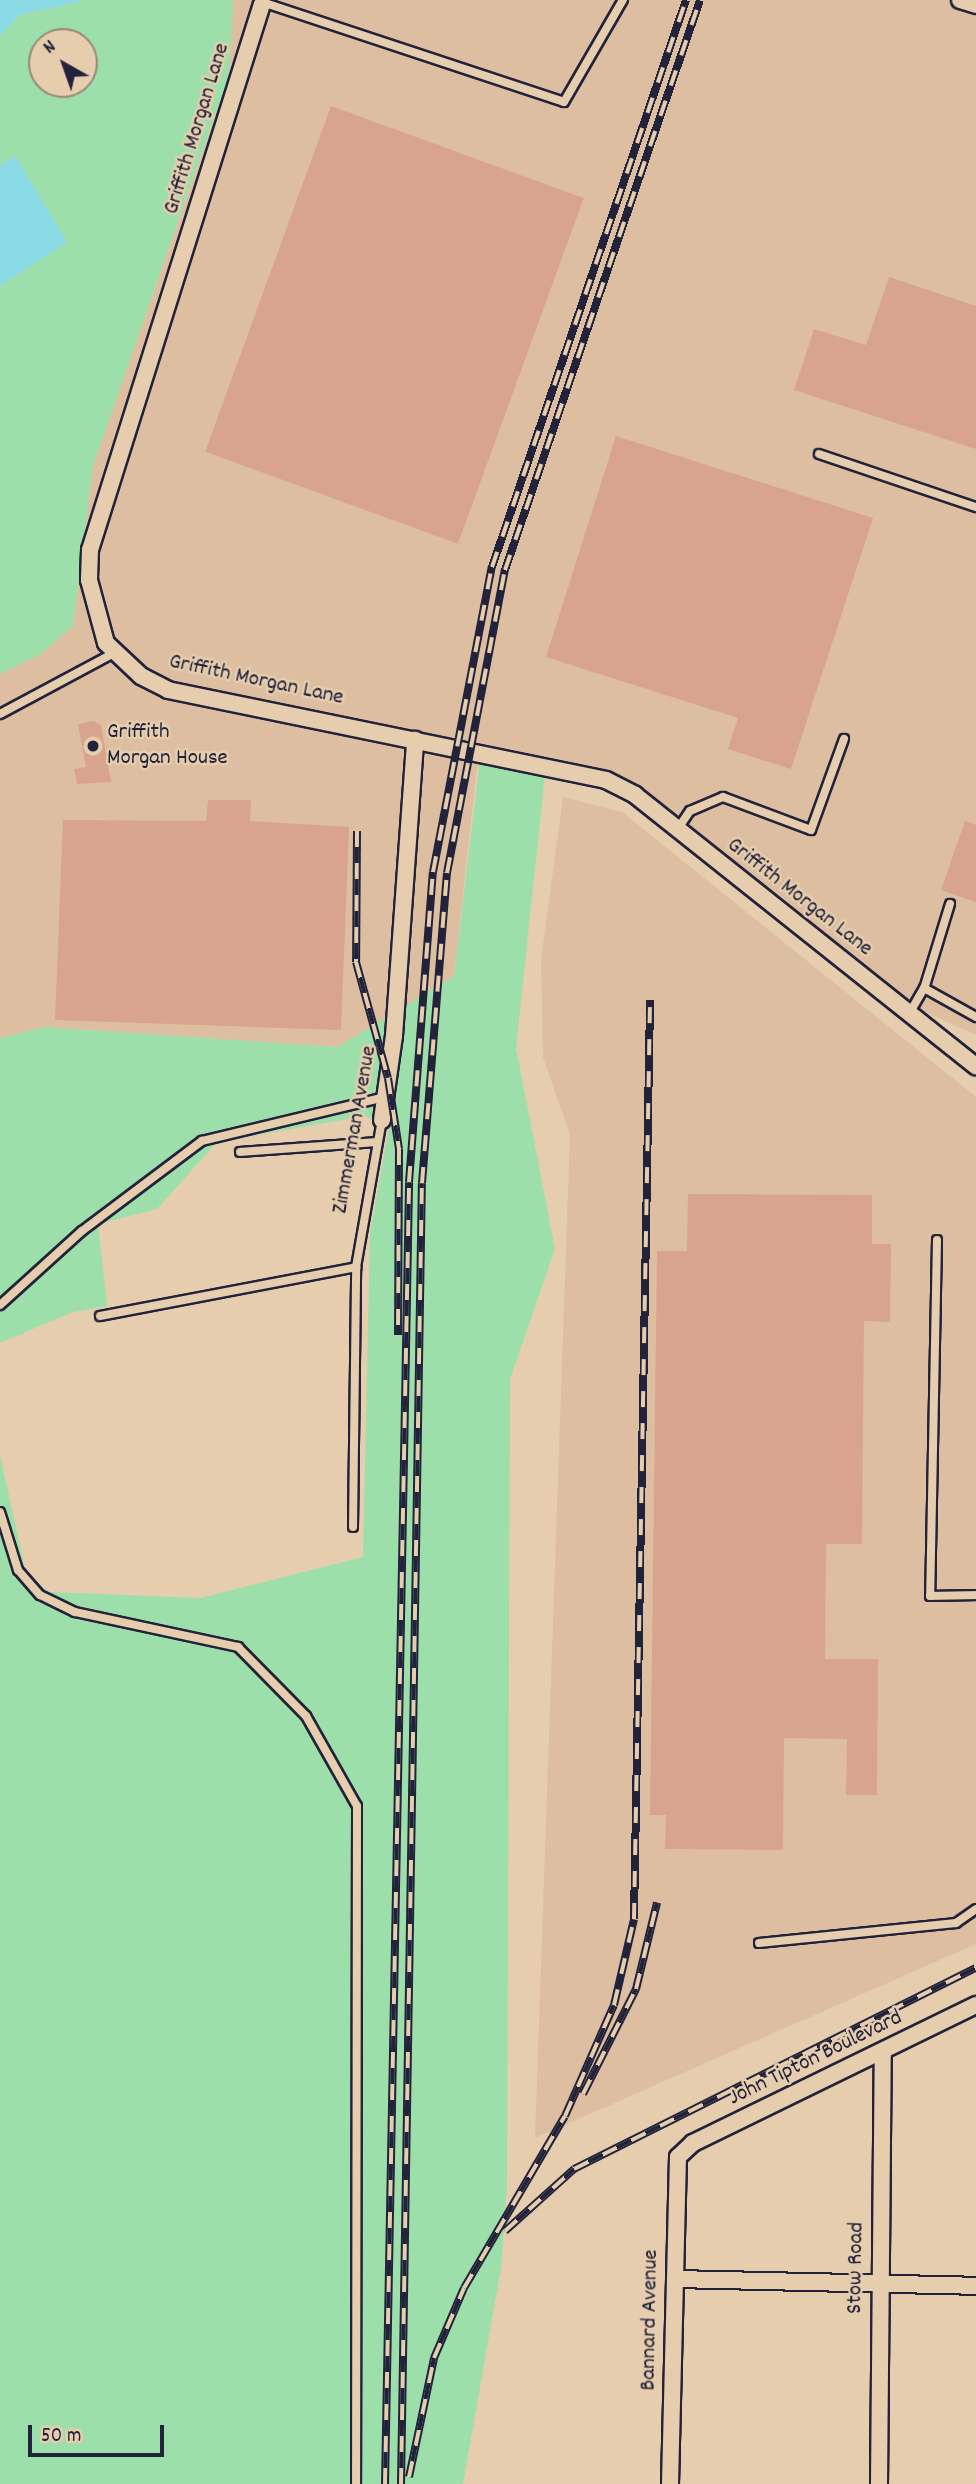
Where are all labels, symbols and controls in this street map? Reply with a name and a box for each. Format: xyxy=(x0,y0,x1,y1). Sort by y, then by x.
north arrow xyxy=(28,28,98,98)
text: N xyxy=(38,35,63,61)
street label: Griffith Morgan Lane xyxy=(159,40,237,218)
street label: Griffith Morgan Lane xyxy=(166,649,346,713)
place label: Griffith Morgan House xyxy=(107,719,228,773)
marker: Griffith Morgan House xyxy=(85,738,101,754)
street label: Griffith Morgan Lane xyxy=(720,832,878,964)
street label: Zimmerman Avenue xyxy=(328,1044,384,1216)
street label: John Tipton Boulevard xyxy=(725,2005,907,2113)
street label: Stow Road xyxy=(842,2222,872,2314)
street label: Bannard Avenue xyxy=(636,2249,666,2391)
scale bar xyxy=(32,2410,168,2454)
text: 50 m xyxy=(41,2422,81,2452)

